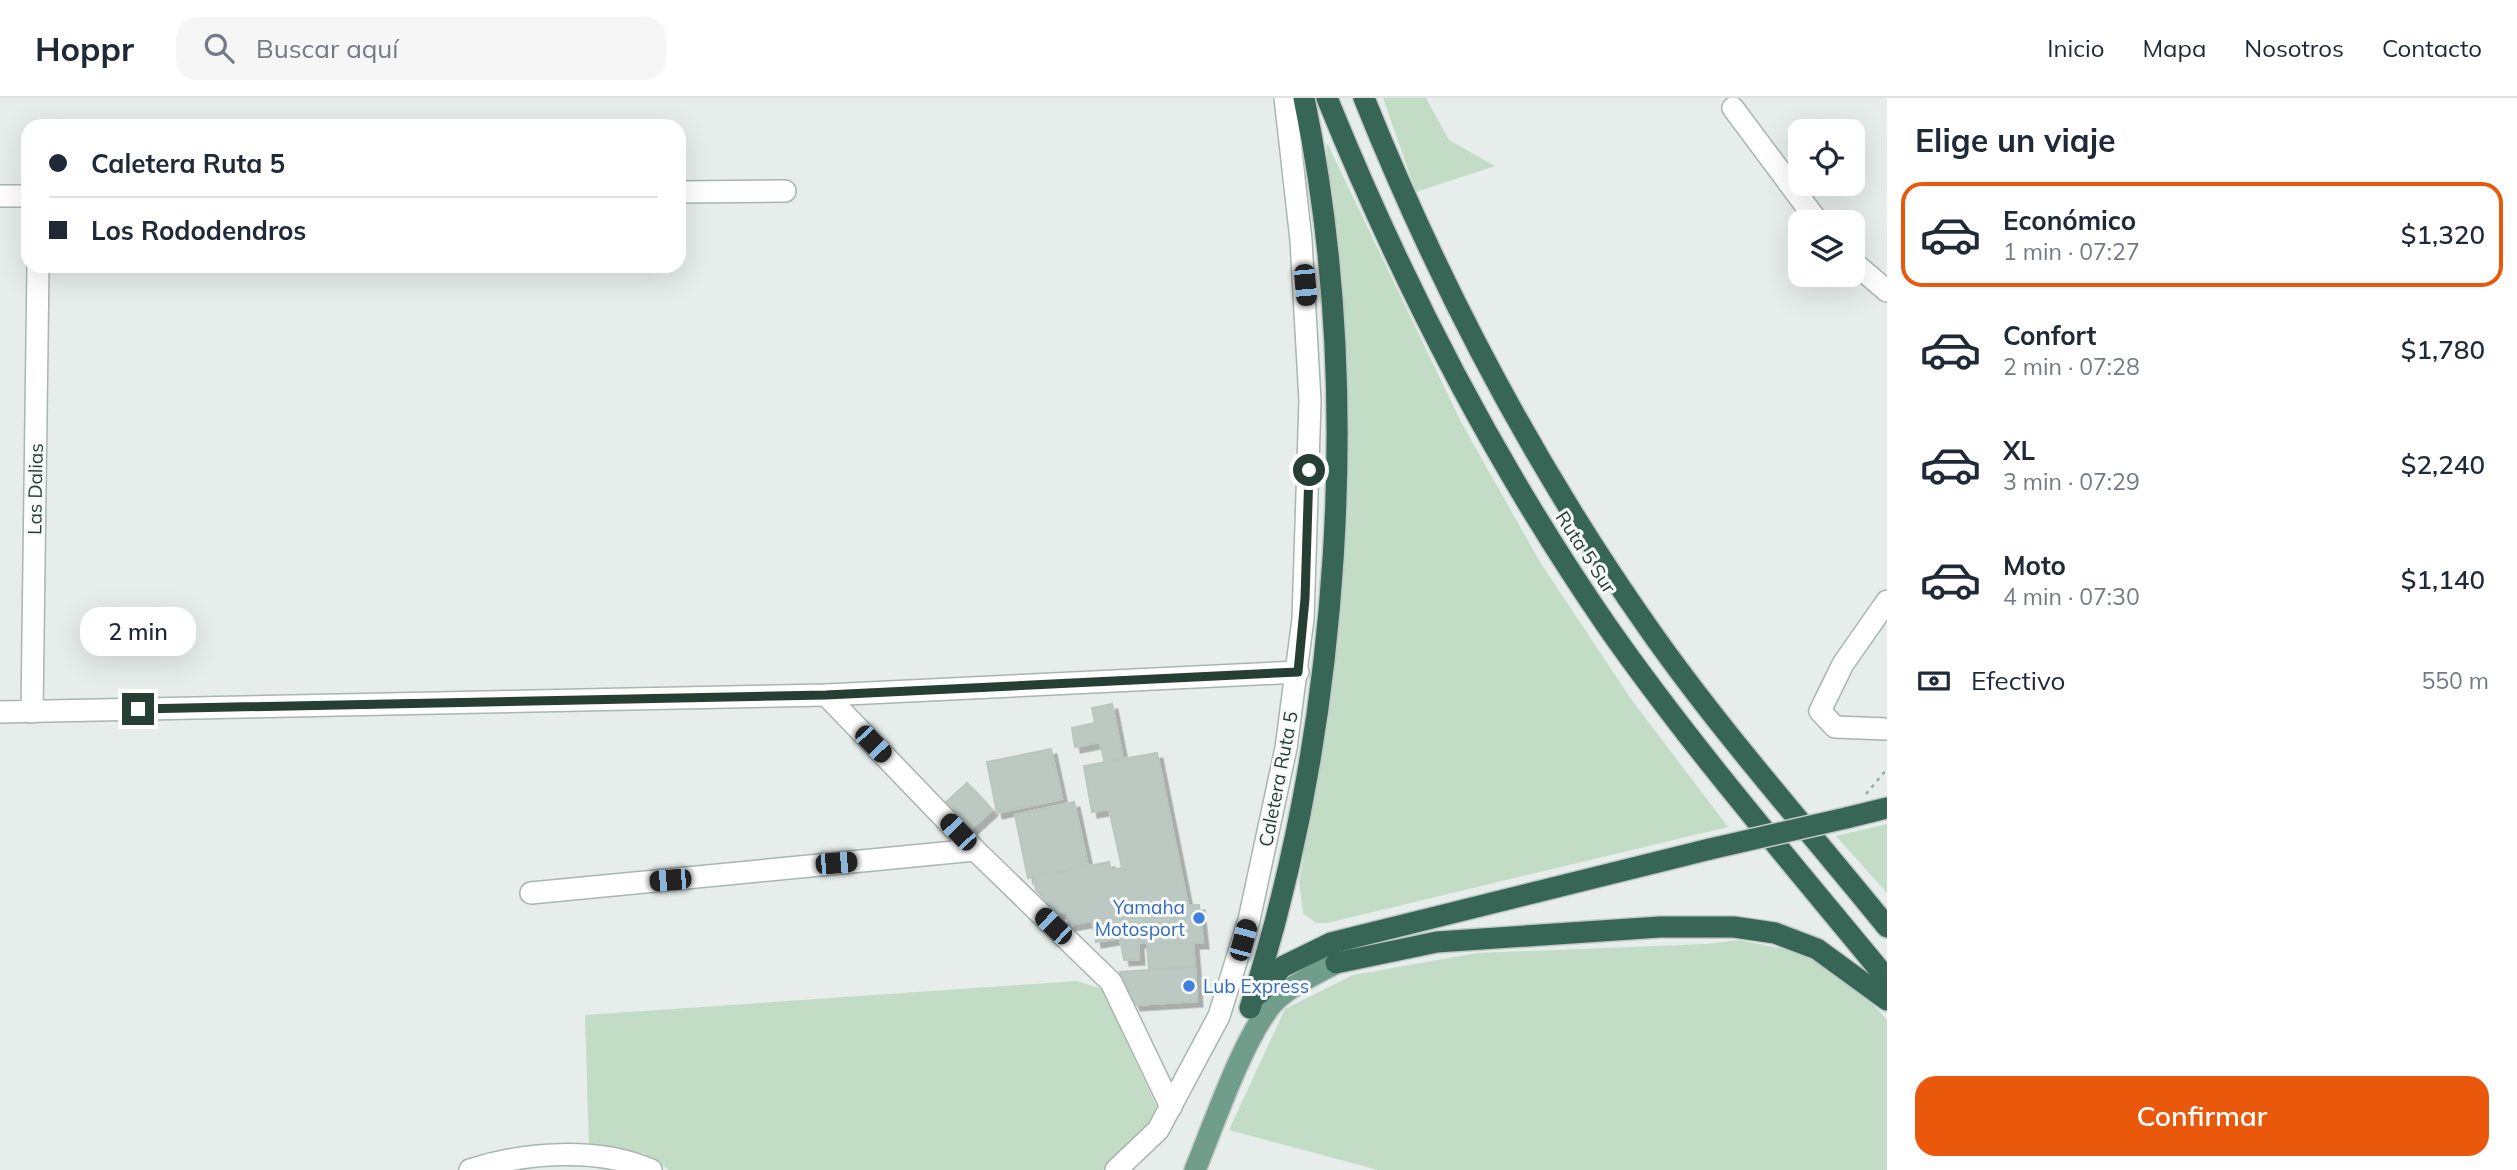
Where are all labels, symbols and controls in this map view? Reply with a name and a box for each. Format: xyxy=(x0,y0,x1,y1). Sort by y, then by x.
search box xyxy=(176,17,666,80)
text: Hoppr xyxy=(35,28,134,69)
icon: search xyxy=(200,29,238,67)
text: Buscar aquí xyxy=(256,32,399,65)
text: Inicio xyxy=(2047,33,2104,63)
text: Mapa xyxy=(2142,33,2206,63)
text: Nosotros xyxy=(2244,33,2344,63)
text: Contacto xyxy=(2382,33,2482,63)
map controls xyxy=(1788,119,1865,287)
button: locate xyxy=(1788,119,1865,196)
text: Elige un viaje xyxy=(1915,120,2116,160)
text: Caletera Ruta 5 xyxy=(91,147,285,180)
icon: car xyxy=(1919,203,1982,266)
text: Económico xyxy=(2003,204,2136,237)
button: layers xyxy=(1788,210,1865,287)
text: Los Rododendros xyxy=(91,214,306,247)
text: $1,320 xyxy=(2401,218,2485,251)
text: 1 min · 07:27 xyxy=(2003,237,2140,266)
car xyxy=(1293,263,1318,307)
icon: car xyxy=(1919,318,1982,381)
text: Confort xyxy=(2003,319,2096,352)
text: $1,780 xyxy=(2401,333,2485,366)
text: 2 min · 07:28 xyxy=(2003,352,2140,381)
icon: car xyxy=(1919,433,1982,496)
text: XL xyxy=(2003,434,2035,467)
street label: Las Dalias xyxy=(22,443,48,535)
text: $2,240 xyxy=(2401,448,2485,481)
route start xyxy=(1293,454,1325,486)
text: 3 min · 07:29 xyxy=(2003,467,2140,496)
street label: Ruta 5 Sur xyxy=(1551,506,1621,598)
icon: car xyxy=(1919,548,1982,611)
text: Moto xyxy=(2003,549,2066,582)
text: $1,140 xyxy=(2401,563,2485,596)
text: 4 min · 07:30 xyxy=(2003,582,2140,611)
callout: 2 min xyxy=(80,608,196,656)
text: 2 min xyxy=(108,617,168,646)
icon: cash xyxy=(1915,662,1953,700)
text: Efectivo xyxy=(1971,664,2065,697)
text: 550 m xyxy=(2421,666,2489,695)
route end xyxy=(122,693,154,725)
street label: Caletera Ruta 5 xyxy=(1253,709,1303,849)
car xyxy=(851,722,896,766)
car xyxy=(936,810,981,854)
car xyxy=(815,851,858,875)
car xyxy=(649,868,692,892)
place label: Yamaha Motosport xyxy=(1095,895,1185,941)
car xyxy=(1031,904,1076,948)
marker: Yamaha Motosport xyxy=(1191,910,1207,926)
car xyxy=(1228,917,1259,963)
place label: Lub Express xyxy=(1203,974,1309,998)
marker: Lub Express xyxy=(1181,978,1197,994)
button: Confirmar xyxy=(1915,1076,2489,1156)

